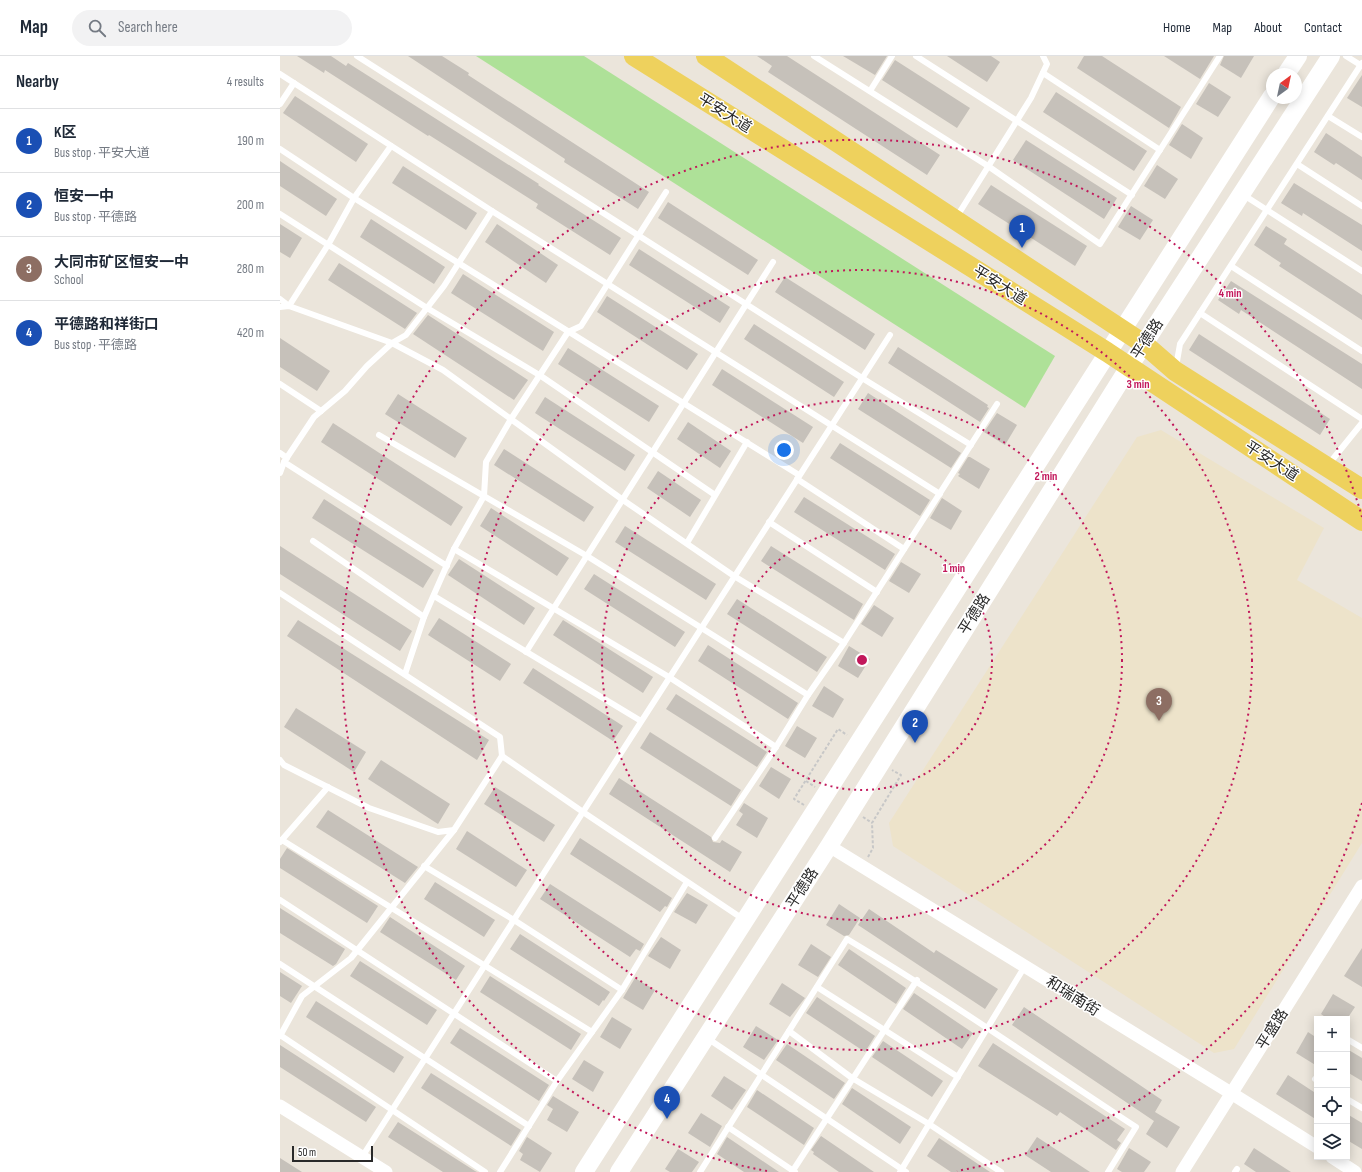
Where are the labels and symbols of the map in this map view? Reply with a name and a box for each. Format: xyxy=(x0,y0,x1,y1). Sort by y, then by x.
north arrow xyxy=(1266,68,1302,104)
street label: 平安大道 xyxy=(694,89,755,137)
pin: 1 xyxy=(1009,215,1035,248)
street label: 平安大道 xyxy=(969,261,1030,309)
text: 4 min xyxy=(1218,286,1242,301)
street label: 平德路 xyxy=(1127,315,1168,363)
text: 3 min xyxy=(1127,377,1149,392)
street label: 平安大道 xyxy=(1241,437,1302,486)
your location xyxy=(774,440,794,460)
text: 2 min xyxy=(1035,469,1057,484)
text: 1 min xyxy=(943,561,965,576)
street label: 平德路 xyxy=(954,590,994,638)
centre of rings xyxy=(855,653,869,667)
pin: 3 xyxy=(1146,688,1172,721)
pin: 2 xyxy=(902,710,928,743)
street label: 平德路 xyxy=(782,864,823,912)
street label: 和瑞南街 xyxy=(1042,972,1103,1020)
street label: 平盛路 xyxy=(1252,1005,1292,1053)
pin: 4 xyxy=(654,1086,680,1119)
scale bar xyxy=(292,1144,373,1163)

